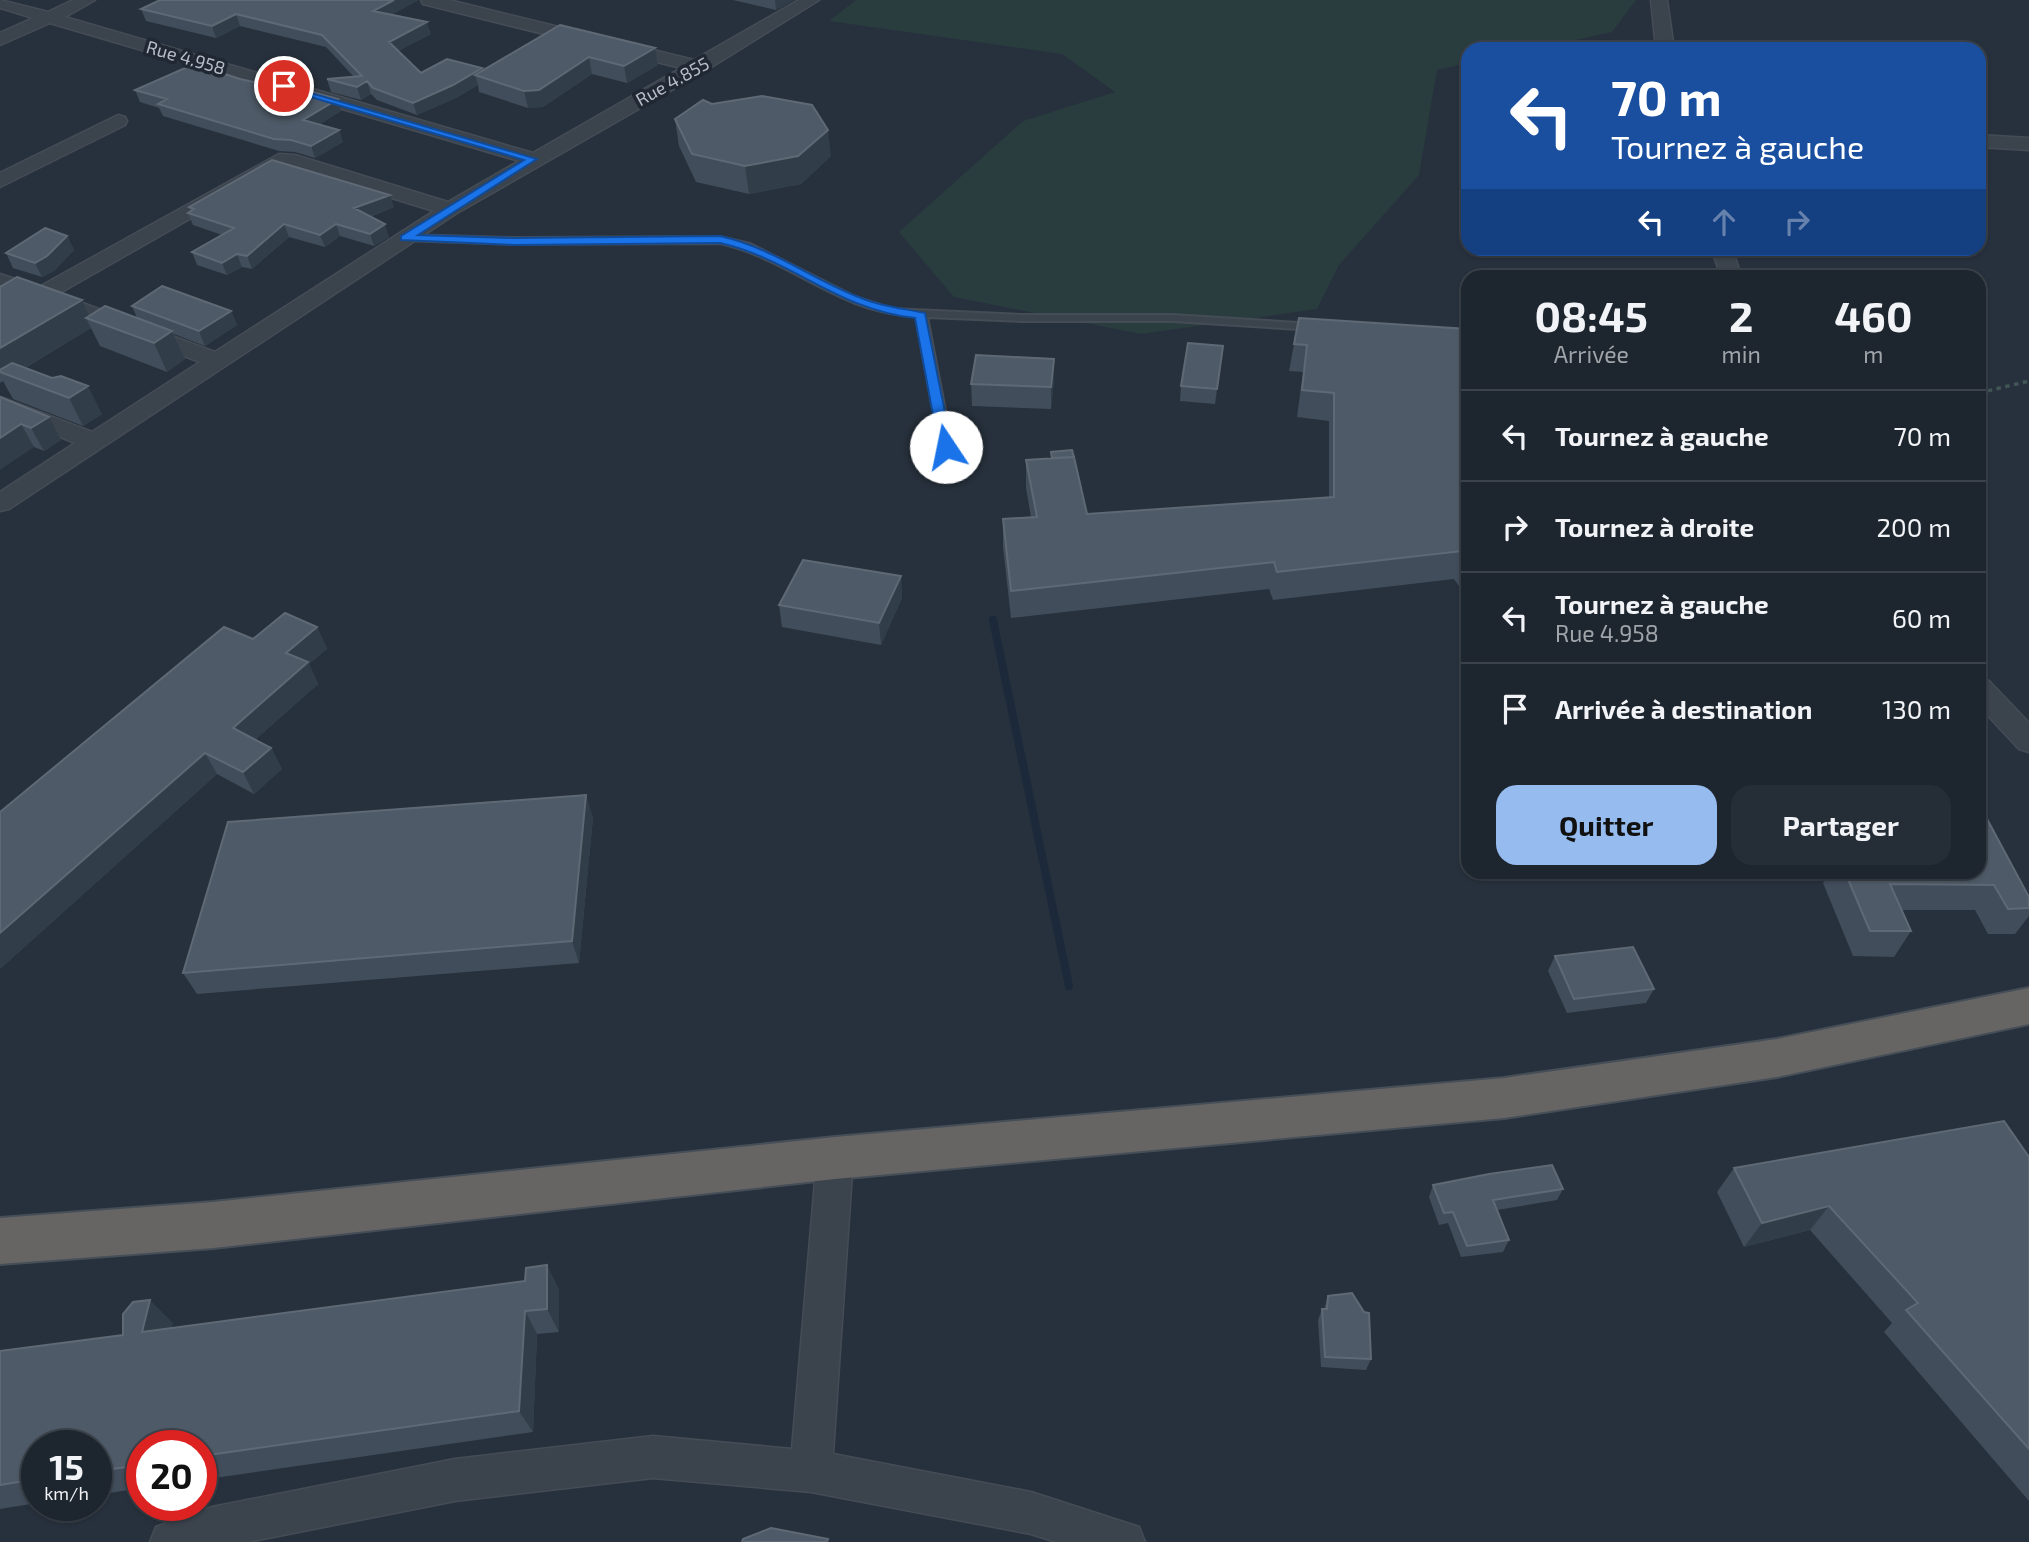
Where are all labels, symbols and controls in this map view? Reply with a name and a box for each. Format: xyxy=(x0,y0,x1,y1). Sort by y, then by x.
street label: Rue 4.958 xyxy=(144,35,228,79)
street label: Rue 4.855 xyxy=(631,52,713,110)
pin xyxy=(254,56,314,116)
icon: arrive xyxy=(265,67,303,105)
text: 70 m xyxy=(1611,67,1722,126)
icon: left xyxy=(1496,70,1587,161)
text: Tournez à gauche xyxy=(1611,127,1864,165)
icon: left xyxy=(1632,203,1670,241)
icon: ahead xyxy=(1705,203,1743,241)
icon: right xyxy=(1778,203,1816,241)
text: 08:45 xyxy=(1535,290,1648,340)
text: 2 xyxy=(1729,290,1753,340)
text: 460 xyxy=(1834,290,1912,340)
text: Arrivée xyxy=(1554,340,1629,368)
text: min xyxy=(1722,340,1761,368)
text: m xyxy=(1863,340,1883,368)
position arrow xyxy=(909,410,983,484)
icon: left xyxy=(1496,417,1534,455)
text: Tournez à gauche xyxy=(1555,420,1769,451)
text: 70 m xyxy=(1893,420,1951,451)
icon: right xyxy=(1496,508,1534,546)
text: Tournez à droite xyxy=(1555,511,1754,542)
text: 200 m xyxy=(1876,511,1951,542)
text: Tournez à gauche xyxy=(1555,588,1769,619)
icon: left xyxy=(1496,599,1534,637)
text: 60 m xyxy=(1892,602,1951,633)
text: Rue 4.958 xyxy=(1555,619,1659,647)
icon: arrive xyxy=(1496,690,1534,728)
text: Arrivée à destination xyxy=(1555,693,1812,724)
text: 130 m xyxy=(1882,693,1951,724)
button: Quitter xyxy=(1496,785,1717,865)
button: Partager xyxy=(1731,785,1951,865)
speed limit sign: 20 xyxy=(126,1430,217,1521)
text: 15 xyxy=(49,1445,84,1487)
text: km/h xyxy=(44,1482,89,1504)

